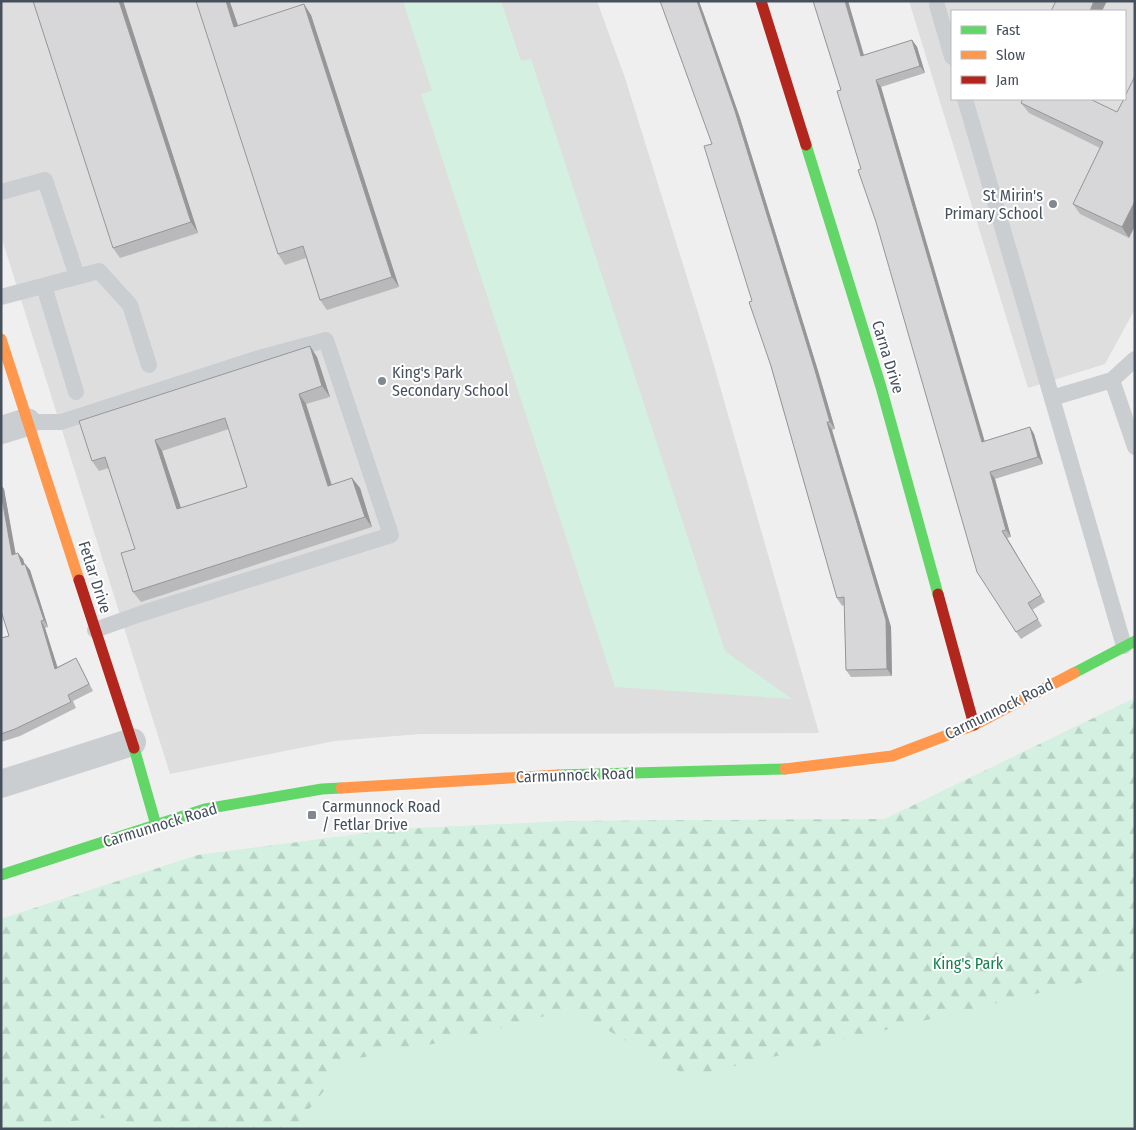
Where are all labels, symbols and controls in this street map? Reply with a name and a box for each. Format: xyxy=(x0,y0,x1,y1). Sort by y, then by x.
legend xyxy=(951,10,1126,100)
text: Fast xyxy=(996,21,1020,39)
text: Slow xyxy=(996,46,1025,64)
text: Jam xyxy=(996,71,1019,89)
place label: St Mirin's Primary School xyxy=(944,186,1043,223)
marker: St Mirin's Primary School xyxy=(1047,198,1059,210)
street label: Carna Drive xyxy=(868,318,908,396)
place label: King's Park Secondary School xyxy=(392,363,508,400)
marker: King's Park Secondary School xyxy=(376,375,388,387)
street label: Fetlar Drive xyxy=(74,539,116,616)
street label: Carmunnock Road xyxy=(942,674,1056,744)
street label: Carmunnock Road xyxy=(515,763,635,787)
place label: Carmunnock Road / Fetlar Drive xyxy=(322,797,441,834)
street label: Carmunnock Road xyxy=(101,799,219,851)
marker: Carmunnock Road / Fetlar Drive xyxy=(306,809,318,821)
park label: King's Park xyxy=(933,954,1004,973)

